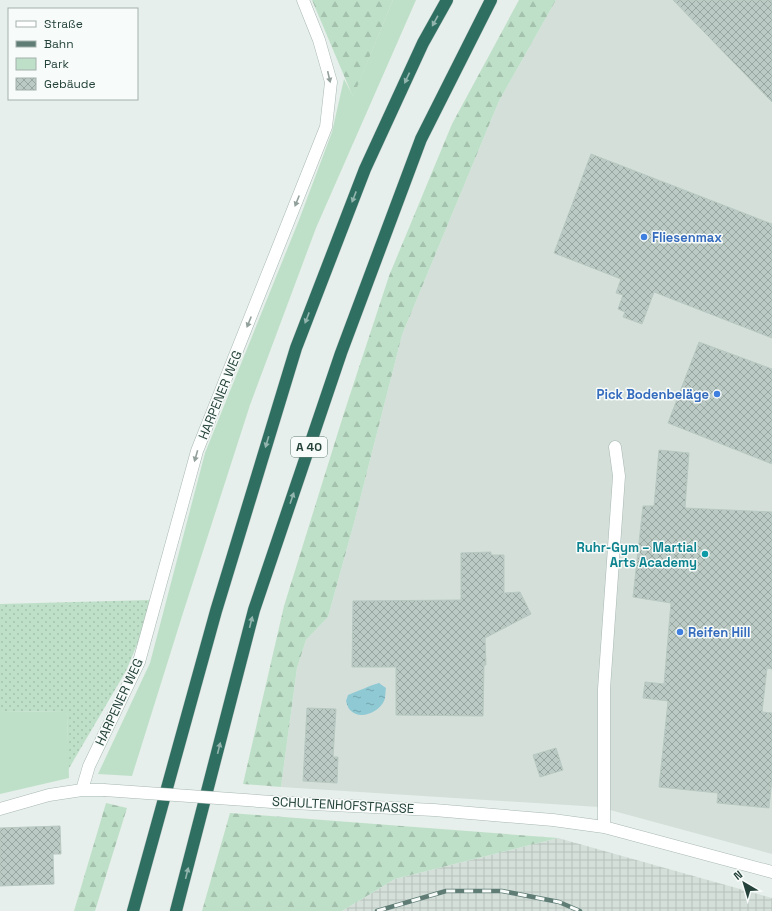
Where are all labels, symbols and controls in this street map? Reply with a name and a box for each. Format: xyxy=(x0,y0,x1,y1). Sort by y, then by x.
legend xyxy=(8,8,138,100)
text: Straße xyxy=(44,16,83,32)
one-way arrow xyxy=(432,16,438,27)
text: Bahn xyxy=(44,36,74,52)
text: Park xyxy=(44,56,69,72)
one-way arrow xyxy=(326,71,332,83)
one-way arrow xyxy=(404,73,410,84)
text: Gebäude xyxy=(44,76,96,92)
one-way arrow xyxy=(351,192,357,204)
one-way arrow xyxy=(293,196,299,208)
place label: Fliesenmax xyxy=(652,229,722,246)
marker: Fliesenmax xyxy=(639,232,649,242)
one-way arrow xyxy=(304,313,310,325)
one-way arrow xyxy=(245,316,251,328)
street label: HARPENER WEG xyxy=(194,348,246,442)
place label: Pick Bodenbeläge xyxy=(597,386,709,403)
marker: Pick Bodenbeläge xyxy=(712,389,722,399)
one-way arrow xyxy=(264,436,270,448)
road number: A 40 xyxy=(291,437,327,457)
one-way arrow xyxy=(193,450,199,462)
one-way arrow xyxy=(289,492,295,504)
place label: Ruhr-Gym – Martial Arts Academy xyxy=(576,539,697,571)
marker: Ruhr-Gym – Martial Arts Academy xyxy=(700,549,710,559)
one-way arrow xyxy=(249,615,255,628)
place label: Reifen Hill xyxy=(688,624,750,641)
marker: Reifen Hill xyxy=(675,627,685,637)
street label: HARPENER WEG xyxy=(91,655,147,749)
one-way arrow xyxy=(216,741,222,753)
street label: SCHULTENHOFSTRASSE xyxy=(272,793,414,817)
north arrow xyxy=(724,863,764,903)
one-way arrow xyxy=(184,867,190,879)
text: N xyxy=(731,867,745,883)

